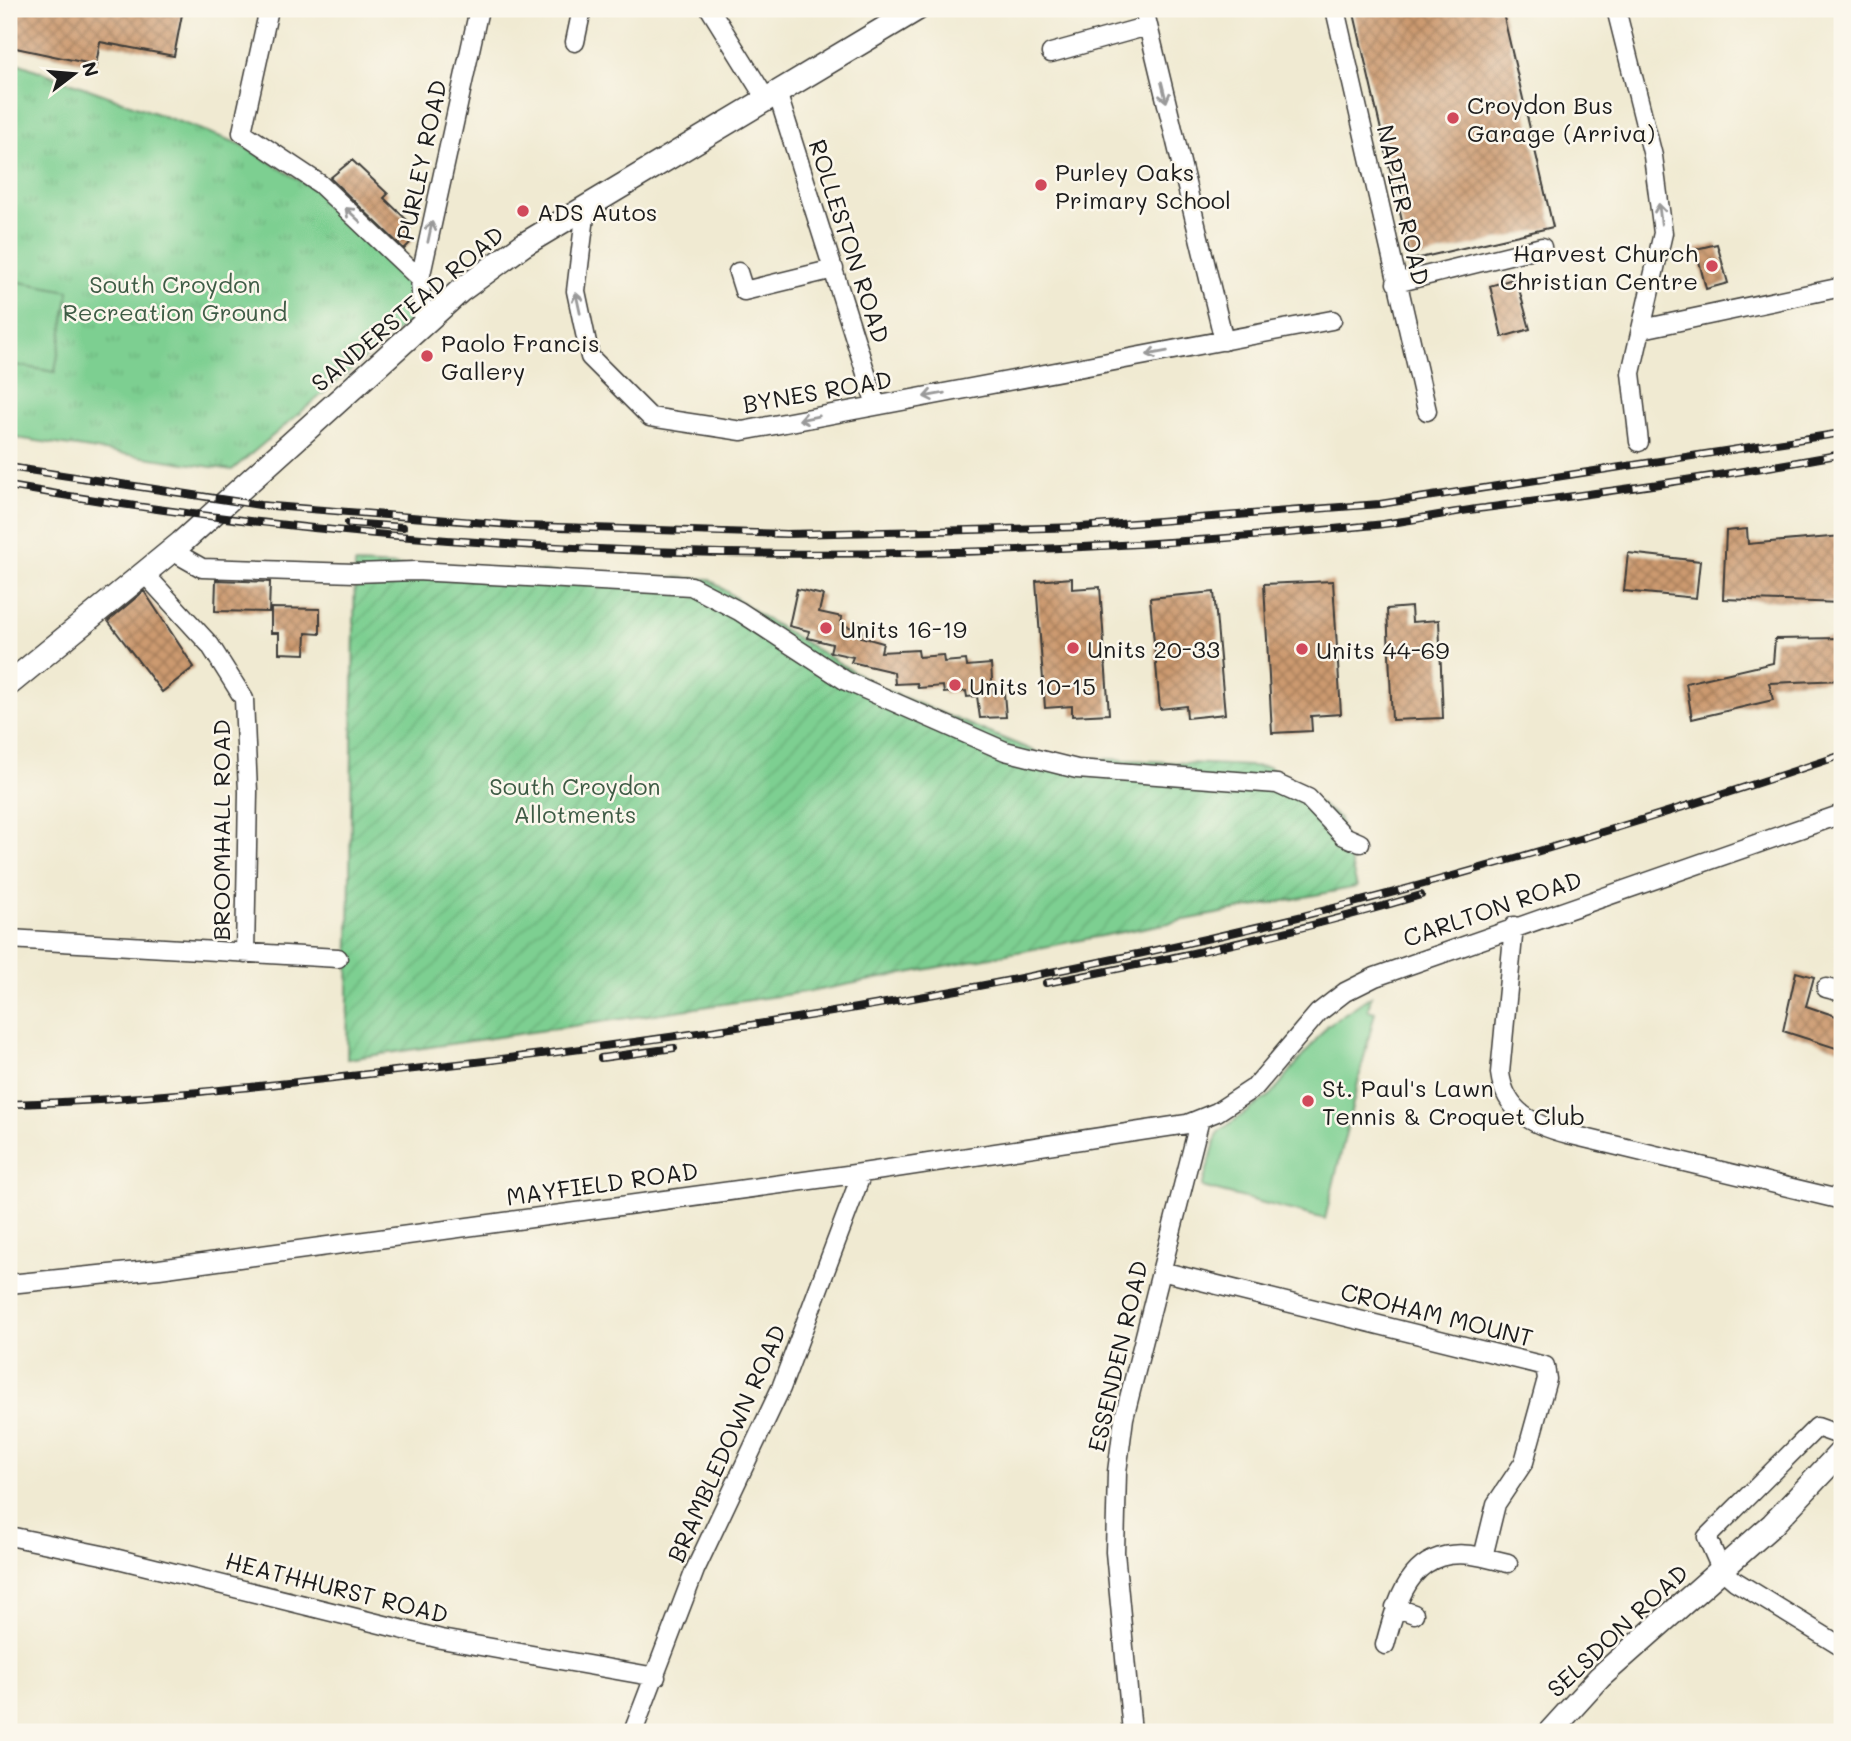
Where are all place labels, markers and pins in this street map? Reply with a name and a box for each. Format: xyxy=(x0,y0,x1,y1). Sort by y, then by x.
place label: Croydon Bus Garage (Arriva) xyxy=(1467,89,1655,148)
marker: Croydon Bus Garage (Arriva) xyxy=(1445,110,1461,126)
place label: Purley Oaks Primary School xyxy=(1055,156,1231,215)
marker: Purley Oaks Primary School xyxy=(1033,177,1049,193)
place label: ADS Autos xyxy=(537,196,657,227)
marker: ADS Autos xyxy=(515,203,531,219)
place label: Harvest Church Christian Centre xyxy=(1500,237,1698,296)
marker: Harvest Church Christian Centre xyxy=(1704,258,1720,274)
place label: Paolo Francis Gallery xyxy=(441,327,600,386)
marker: Paolo Francis Gallery xyxy=(419,348,435,364)
place label: Units 16-19 xyxy=(840,613,967,644)
marker: Units 16-19 xyxy=(818,620,834,636)
place label: Units 20-33 xyxy=(1087,633,1220,664)
place label: Units 44-69 xyxy=(1316,634,1450,665)
marker: Units 20-33 xyxy=(1065,640,1081,656)
marker: Units 44-69 xyxy=(1294,641,1310,657)
place label: Units 10-15 xyxy=(969,670,1096,701)
marker: Units 10-15 xyxy=(947,677,963,693)
place label: St. Paul's Lawn Tennis & Croquet Club xyxy=(1322,1072,1585,1131)
marker: St. Paul's Lawn Tennis & Croquet Club xyxy=(1300,1093,1316,1109)

